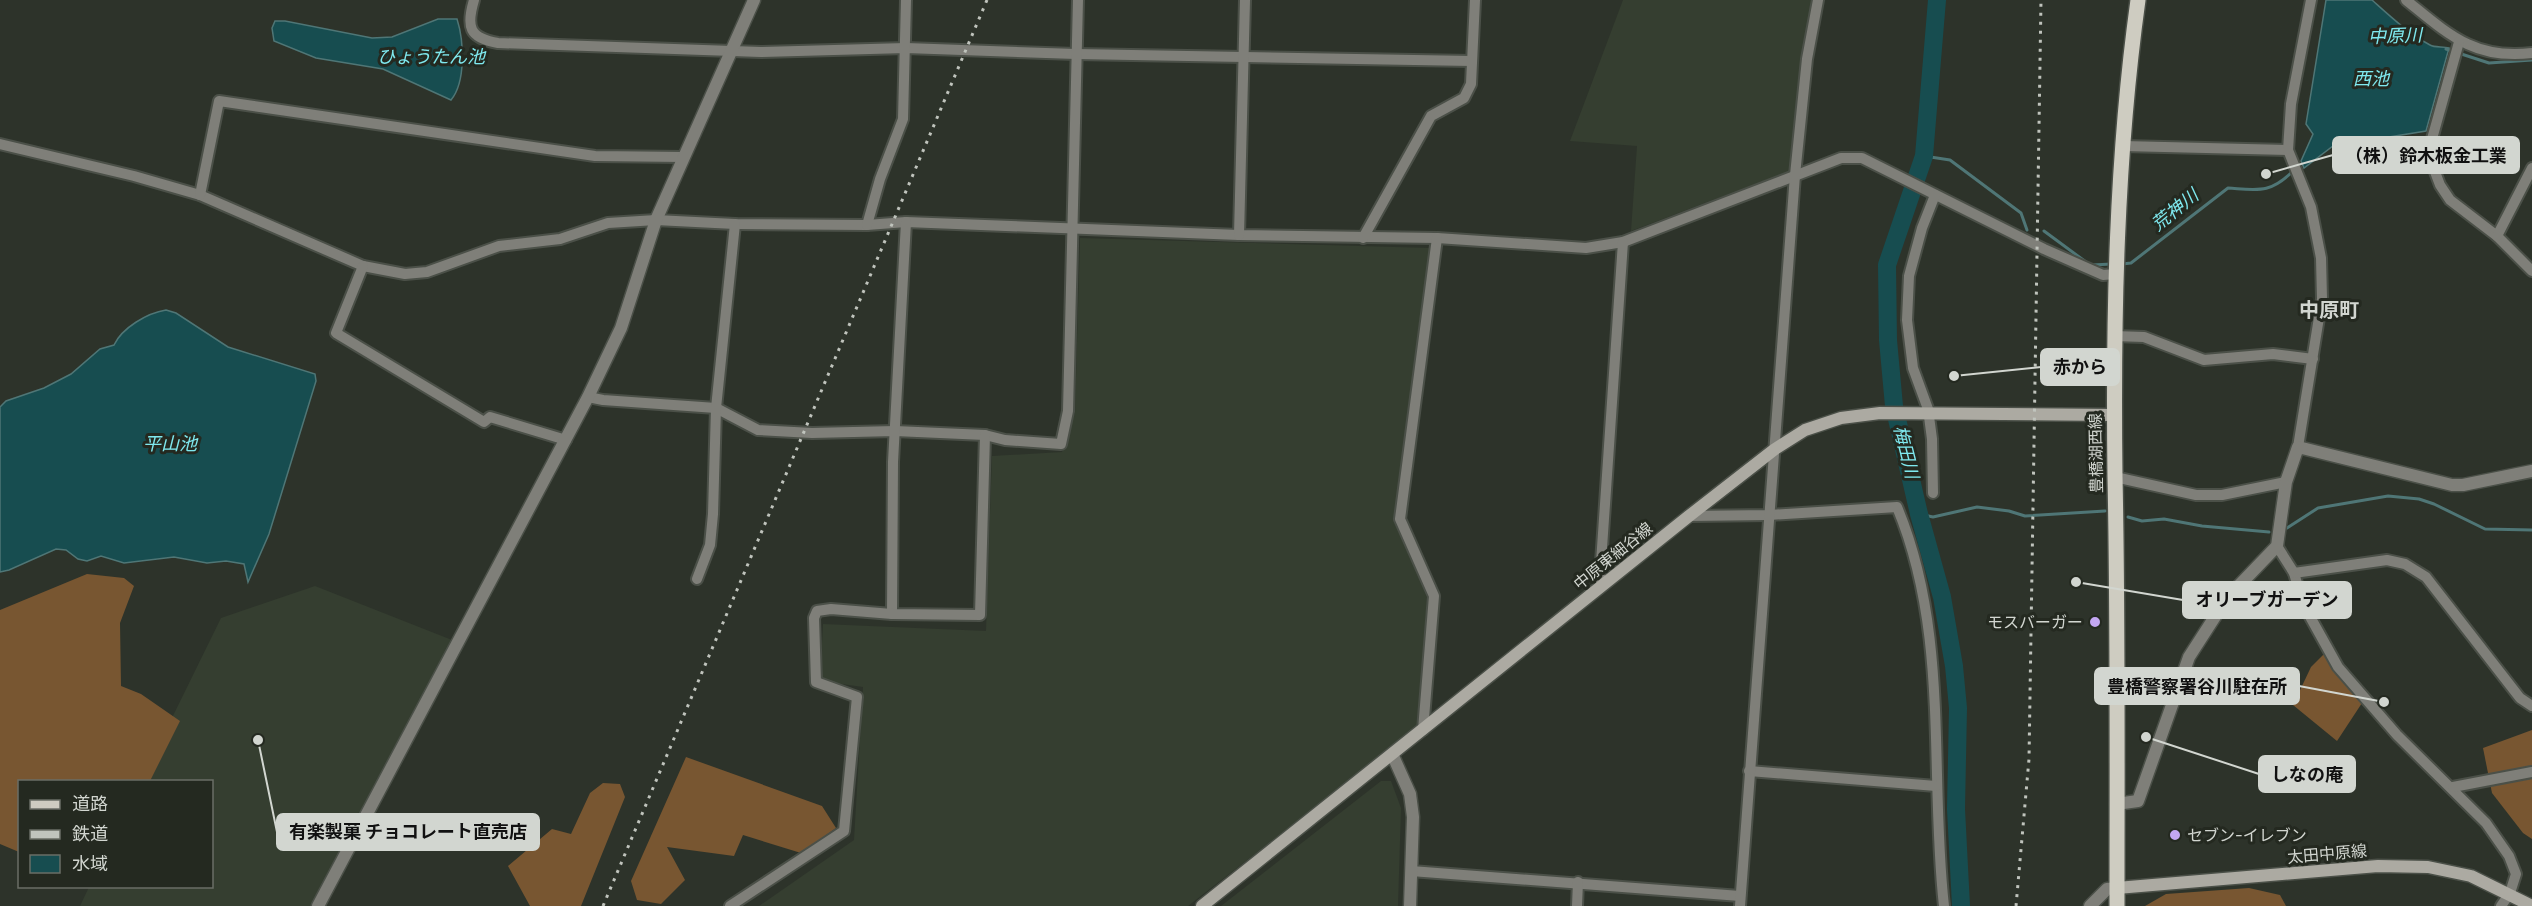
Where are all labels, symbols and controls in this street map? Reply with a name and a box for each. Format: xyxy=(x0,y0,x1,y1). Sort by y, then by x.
water label: 中原川 xyxy=(2368,24,2424,48)
water label: ひょうたん池 xyxy=(377,46,487,68)
water label: 西池 xyxy=(2353,68,2391,90)
callout: （株）鈴木板金工業 xyxy=(2333,137,2519,173)
text: （株）鈴木板金工業 xyxy=(2345,145,2507,167)
water label: 荒神川 xyxy=(2147,183,2204,236)
district label: 中原町 xyxy=(2299,298,2359,322)
callout: 赤から xyxy=(2041,349,2119,385)
text: 赤から xyxy=(2053,356,2107,378)
street label: 豊橋湖西線 xyxy=(2086,413,2106,493)
water label: 梅田川 xyxy=(1889,423,1924,483)
water label: 平山池 xyxy=(143,433,199,455)
street label: 中原東細谷線 xyxy=(1570,518,1656,594)
callout: オリーブガーデン xyxy=(2183,582,2351,618)
text: オリーブガーデン xyxy=(2196,589,2338,611)
place label: モスバーガー xyxy=(1987,613,2083,632)
marker: モスバーガー xyxy=(2088,615,2102,629)
callout: 豊橋警察署谷川駐在所 xyxy=(2095,668,2299,704)
text: 豊橋警察署谷川駐在所 xyxy=(2107,676,2287,698)
callout: しなの庵 xyxy=(2259,756,2355,792)
text: しなの庵 xyxy=(2271,764,2343,786)
legend xyxy=(18,780,213,888)
text: 道路 xyxy=(72,793,108,815)
callout: 有楽製菓 チョコレート直売店 xyxy=(277,814,539,850)
text: 有楽製菓 チョコレート直売店 xyxy=(289,821,527,843)
text: 鉄道 xyxy=(72,823,108,845)
place label: セブン-イレブン xyxy=(2187,826,2307,845)
marker: セブン-イレブン xyxy=(2168,828,2182,842)
street label: 太田中原線 xyxy=(2286,841,2368,867)
text: 水域 xyxy=(72,853,108,875)

